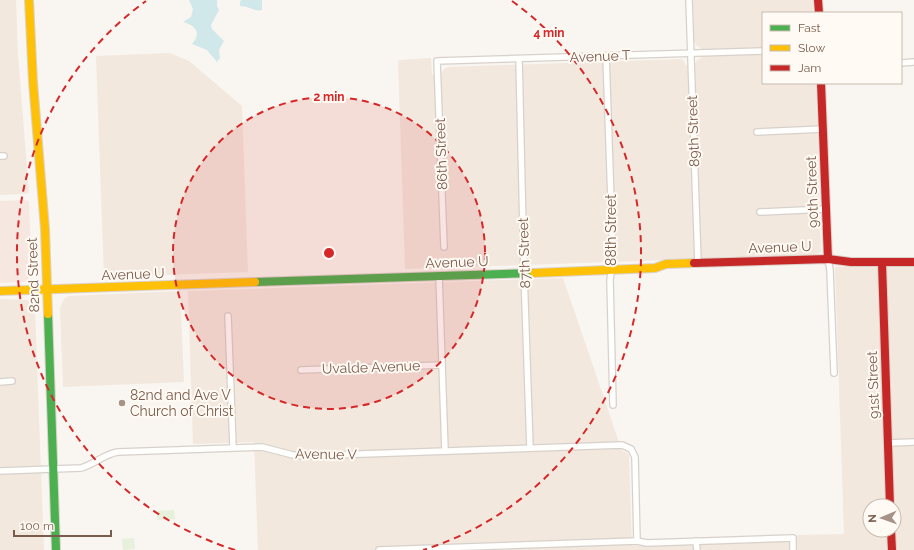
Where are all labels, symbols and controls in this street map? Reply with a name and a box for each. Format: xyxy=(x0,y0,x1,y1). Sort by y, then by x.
legend xyxy=(762,12,902,84)
text: Fast xyxy=(798,21,821,35)
text: 4 min xyxy=(533,26,565,40)
text: Slow xyxy=(798,41,825,55)
street label: Avenue T xyxy=(569,47,631,65)
text: Jam xyxy=(798,61,821,75)
text: 2 min xyxy=(313,90,345,104)
street label: 89th Street xyxy=(684,95,702,167)
street label: 86th Street xyxy=(432,117,450,190)
street label: 90th Street xyxy=(803,155,821,228)
street label: 88th Street xyxy=(603,194,619,266)
street label: 87th Street xyxy=(515,217,533,289)
street label: 82nd Street xyxy=(24,237,42,313)
street label: Avenue U xyxy=(748,238,812,256)
centre of rings xyxy=(322,246,336,260)
street label: Avenue U xyxy=(425,253,489,271)
street label: Avenue U xyxy=(101,265,165,283)
street label: 91st Street xyxy=(864,350,882,419)
street label: Uvalde Avenue xyxy=(322,357,420,377)
place label: 82nd and Ave V Church of Christ xyxy=(130,387,234,419)
marker: 82nd and Ave V Church of Christ xyxy=(117,398,127,408)
street label: Avenue V xyxy=(295,445,357,463)
north arrow xyxy=(862,498,902,538)
scale bar xyxy=(14,512,111,538)
text: N xyxy=(866,514,879,523)
text: 100 m xyxy=(20,519,54,533)

